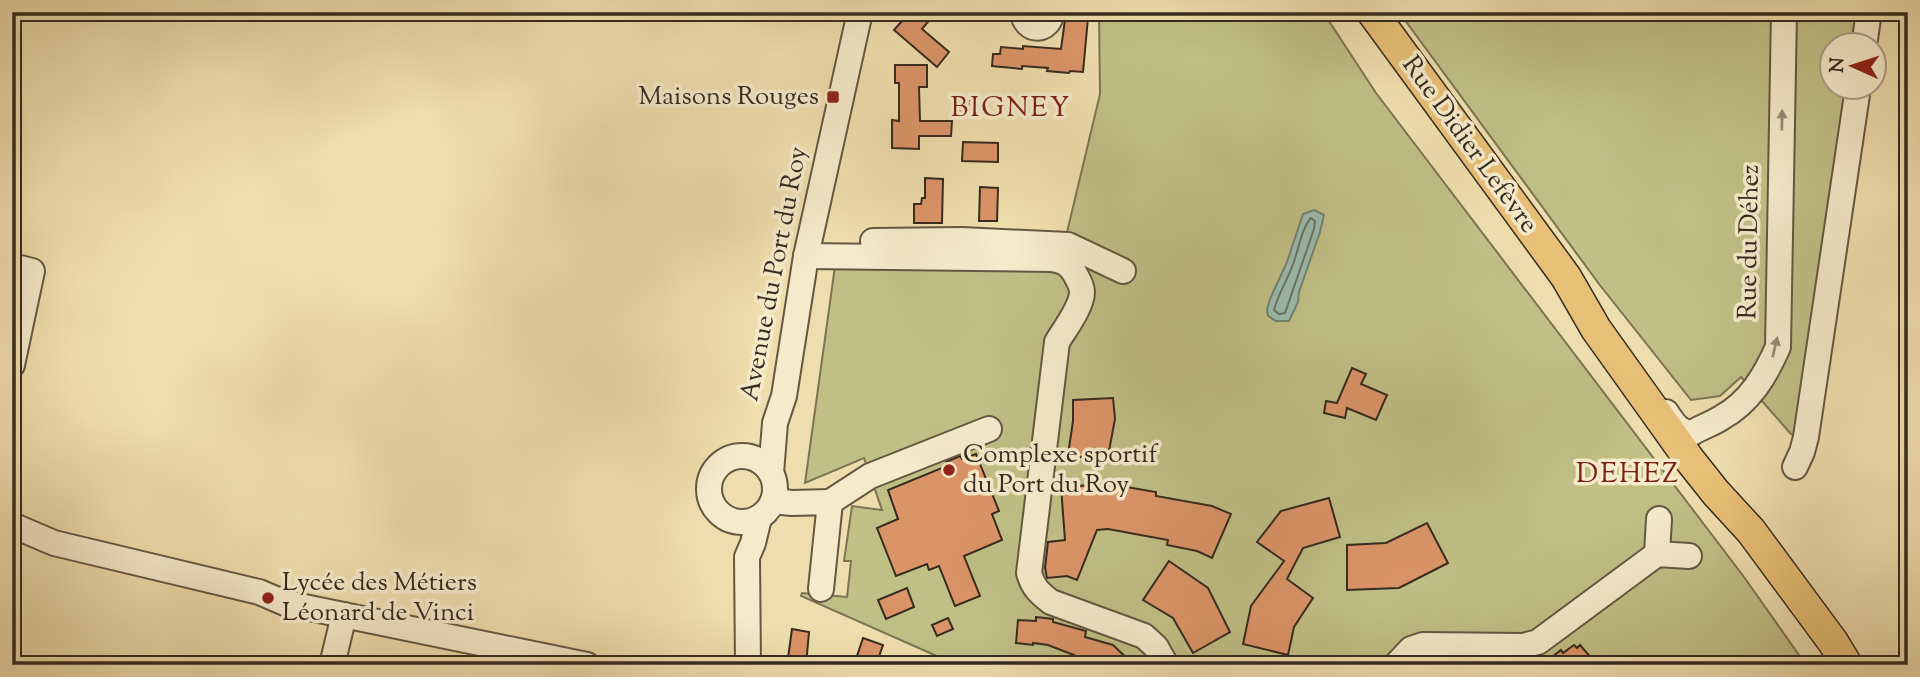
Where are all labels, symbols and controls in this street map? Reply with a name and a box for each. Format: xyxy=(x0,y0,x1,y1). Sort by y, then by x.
north arrow xyxy=(1818,32,1888,102)
street label: Rue Didier Lefèvre xyxy=(1392,49,1546,241)
text: N xyxy=(1825,57,1852,74)
place label: Maisons Rouges xyxy=(638,79,819,116)
marker: Maisons Rouges xyxy=(825,89,841,105)
district label: BIGNEY xyxy=(951,89,1071,129)
one-way arrow xyxy=(1776,109,1788,131)
street label: Avenue du Port du Roy xyxy=(732,144,818,404)
street label: Rue du Déhez xyxy=(1730,164,1770,320)
one-way arrow xyxy=(1770,336,1781,358)
place label: Complexe sportif du Port du Roy xyxy=(963,437,1158,504)
district label: DEHEZ xyxy=(1576,455,1680,495)
marker: Complexe sportif du Port du Roy xyxy=(941,462,957,478)
place label: Lycée des Métiers Léonard de Vinci xyxy=(282,565,477,632)
marker: Lycée des Métiers Léonard de Vinci xyxy=(260,590,276,606)

